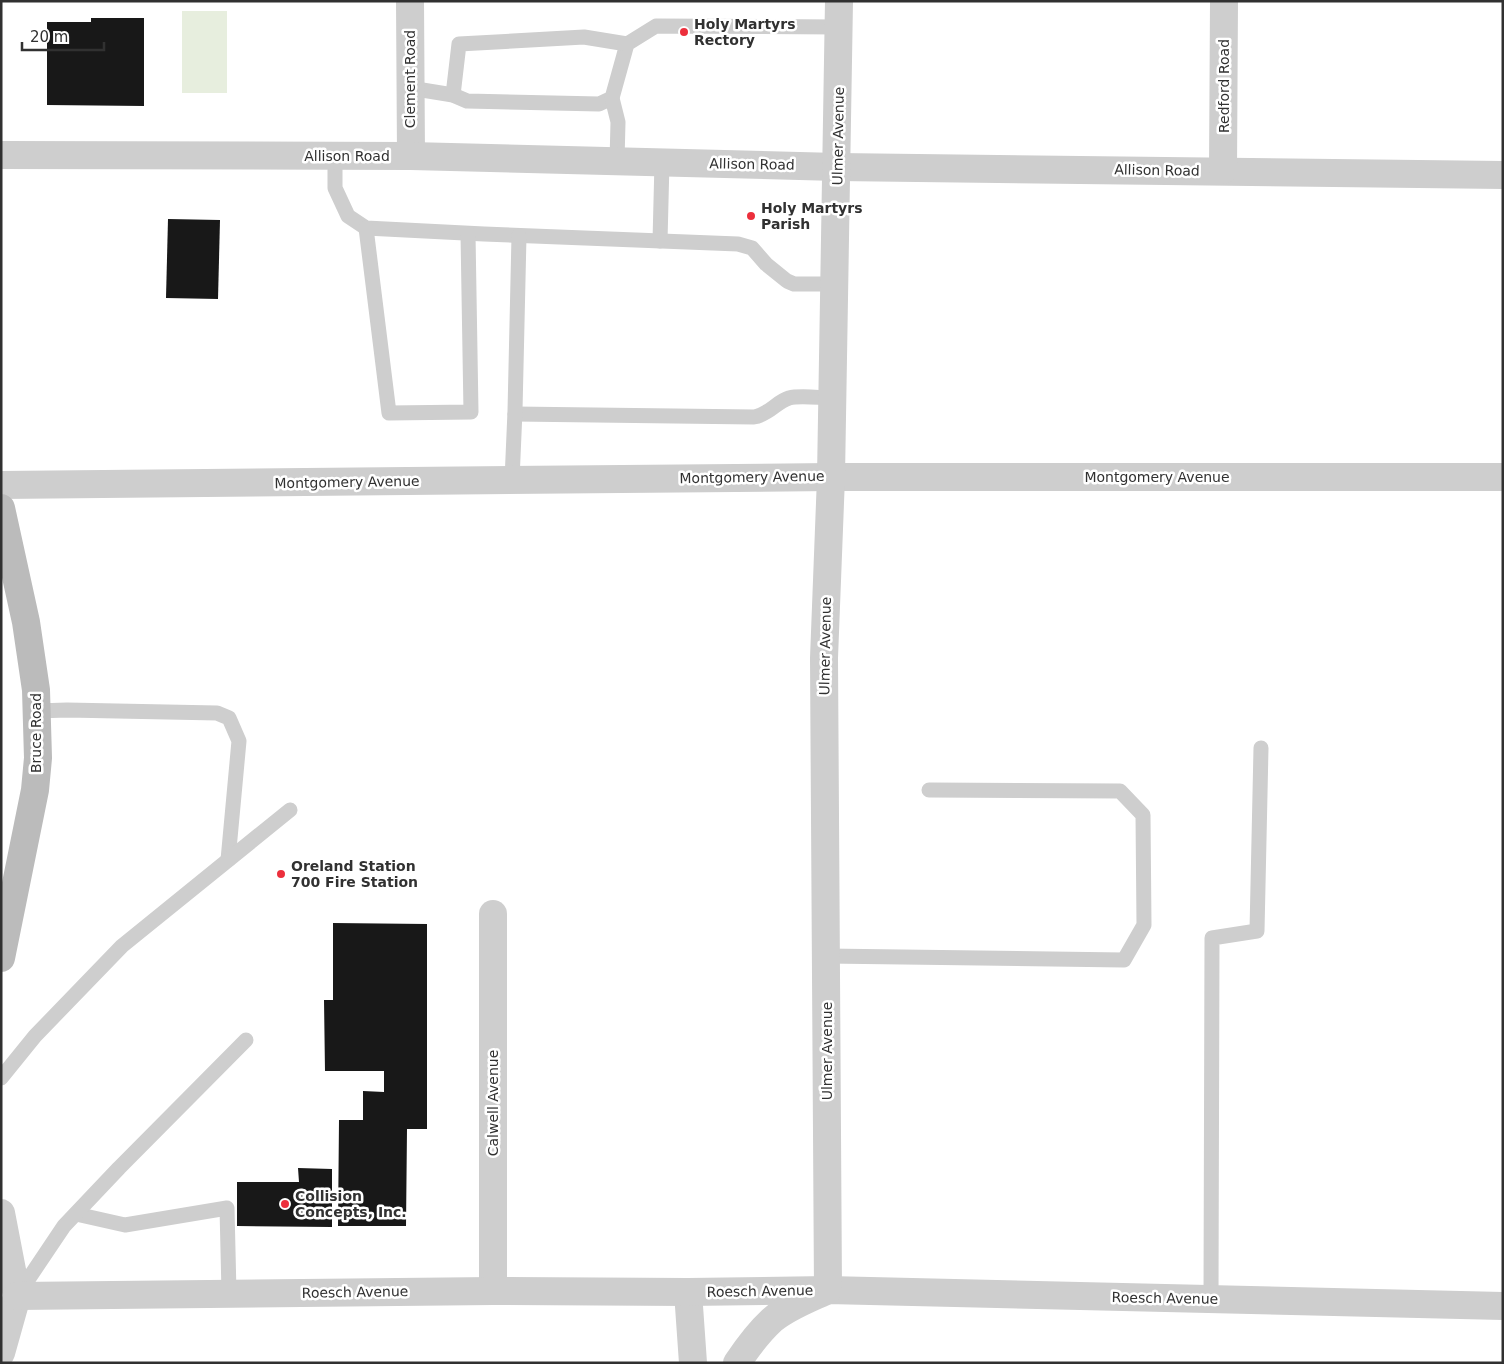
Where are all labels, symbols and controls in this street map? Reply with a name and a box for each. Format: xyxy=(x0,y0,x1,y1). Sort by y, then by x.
place label: Holy Martyrs Rectory xyxy=(694,16,795,48)
scale bar xyxy=(22,20,105,52)
marker: Holy Martyrs Rectory xyxy=(678,26,690,38)
text: 20 m xyxy=(30,28,68,46)
street label: Clement Road xyxy=(402,30,418,128)
street label: Redford Road xyxy=(1216,39,1232,133)
street label: Ulmer Avenue xyxy=(829,87,847,185)
street label: Allison Road xyxy=(304,148,390,164)
street label: Allison Road xyxy=(709,155,795,173)
street label: Allison Road xyxy=(1114,161,1200,179)
place label: Holy Martyrs Parish xyxy=(761,200,862,232)
marker: Holy Martyrs Parish xyxy=(745,210,757,222)
street label: Montgomery Avenue xyxy=(679,468,825,486)
street label: Montgomery Avenue xyxy=(1084,469,1230,485)
street label: Montgomery Avenue xyxy=(274,473,420,491)
street label: Ulmer Avenue xyxy=(816,597,834,695)
street label: Bruce Road xyxy=(28,693,44,773)
place label: Oreland Station 700 Fire Station xyxy=(291,858,418,890)
marker: Oreland Station 700 Fire Station xyxy=(275,868,287,880)
street label: Ulmer Avenue xyxy=(819,1002,835,1100)
street label: Calwell Avenue xyxy=(485,1050,501,1156)
place label: Collision Concepts, Inc. xyxy=(295,1188,407,1220)
marker: Collision Concepts, Inc. xyxy=(279,1198,291,1210)
street label: Roesch Avenue xyxy=(707,1282,813,1300)
street label: Roesch Avenue xyxy=(302,1283,408,1301)
street label: Roesch Avenue xyxy=(1112,1289,1218,1307)

